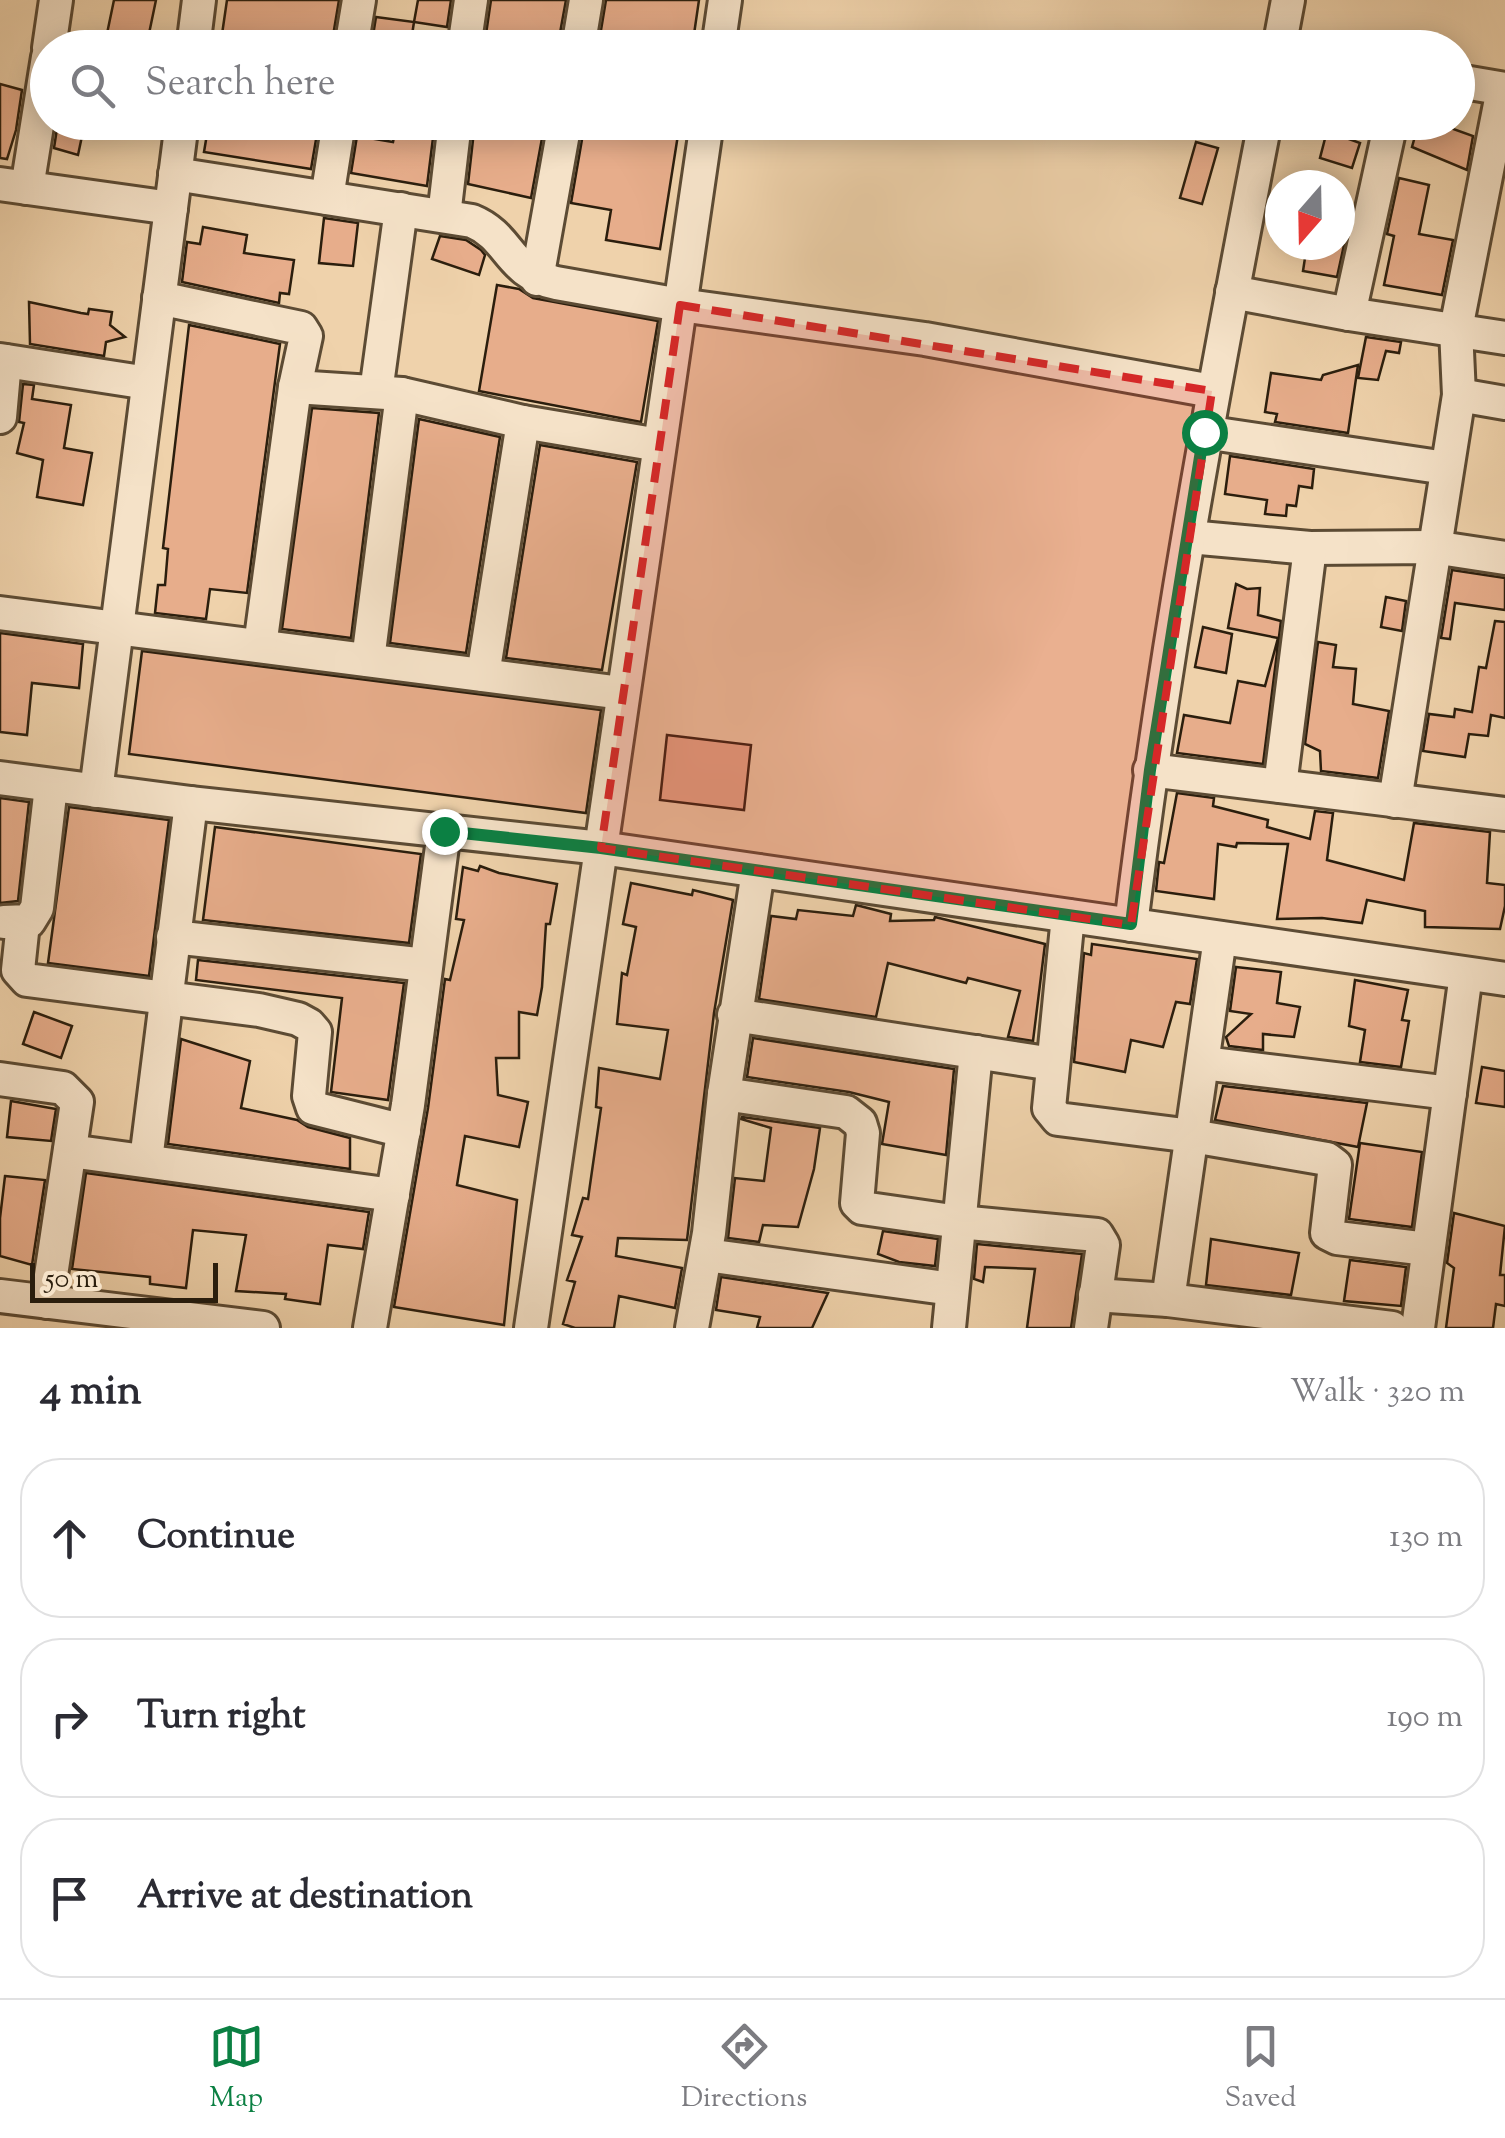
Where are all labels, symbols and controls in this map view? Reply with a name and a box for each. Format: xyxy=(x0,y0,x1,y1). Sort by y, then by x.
search box xyxy=(30,30,1475,140)
icon: search xyxy=(65,58,120,113)
text: Search here xyxy=(145,58,336,112)
north arrow xyxy=(1265,170,1355,260)
route start xyxy=(1182,410,1228,456)
route end xyxy=(422,809,468,855)
scale bar xyxy=(30,1258,218,1302)
text: 50 m xyxy=(45,1260,99,1300)
text: 4 min xyxy=(40,1363,142,1423)
text: Walk · 320 m xyxy=(1290,1370,1465,1416)
icon: ahead xyxy=(42,1511,97,1566)
text: Continue xyxy=(137,1511,295,1565)
text: 130 m xyxy=(1389,1515,1463,1561)
icon: right xyxy=(42,1691,97,1746)
text: Turn right xyxy=(137,1691,305,1745)
text: 190 m xyxy=(1387,1695,1463,1741)
icon: arrive xyxy=(42,1871,97,1926)
text: Arrive at destination xyxy=(137,1871,473,1925)
tab: Map xyxy=(209,2019,264,2119)
tab: Directions xyxy=(681,2019,807,2119)
tab: Saved xyxy=(1224,2019,1296,2119)

